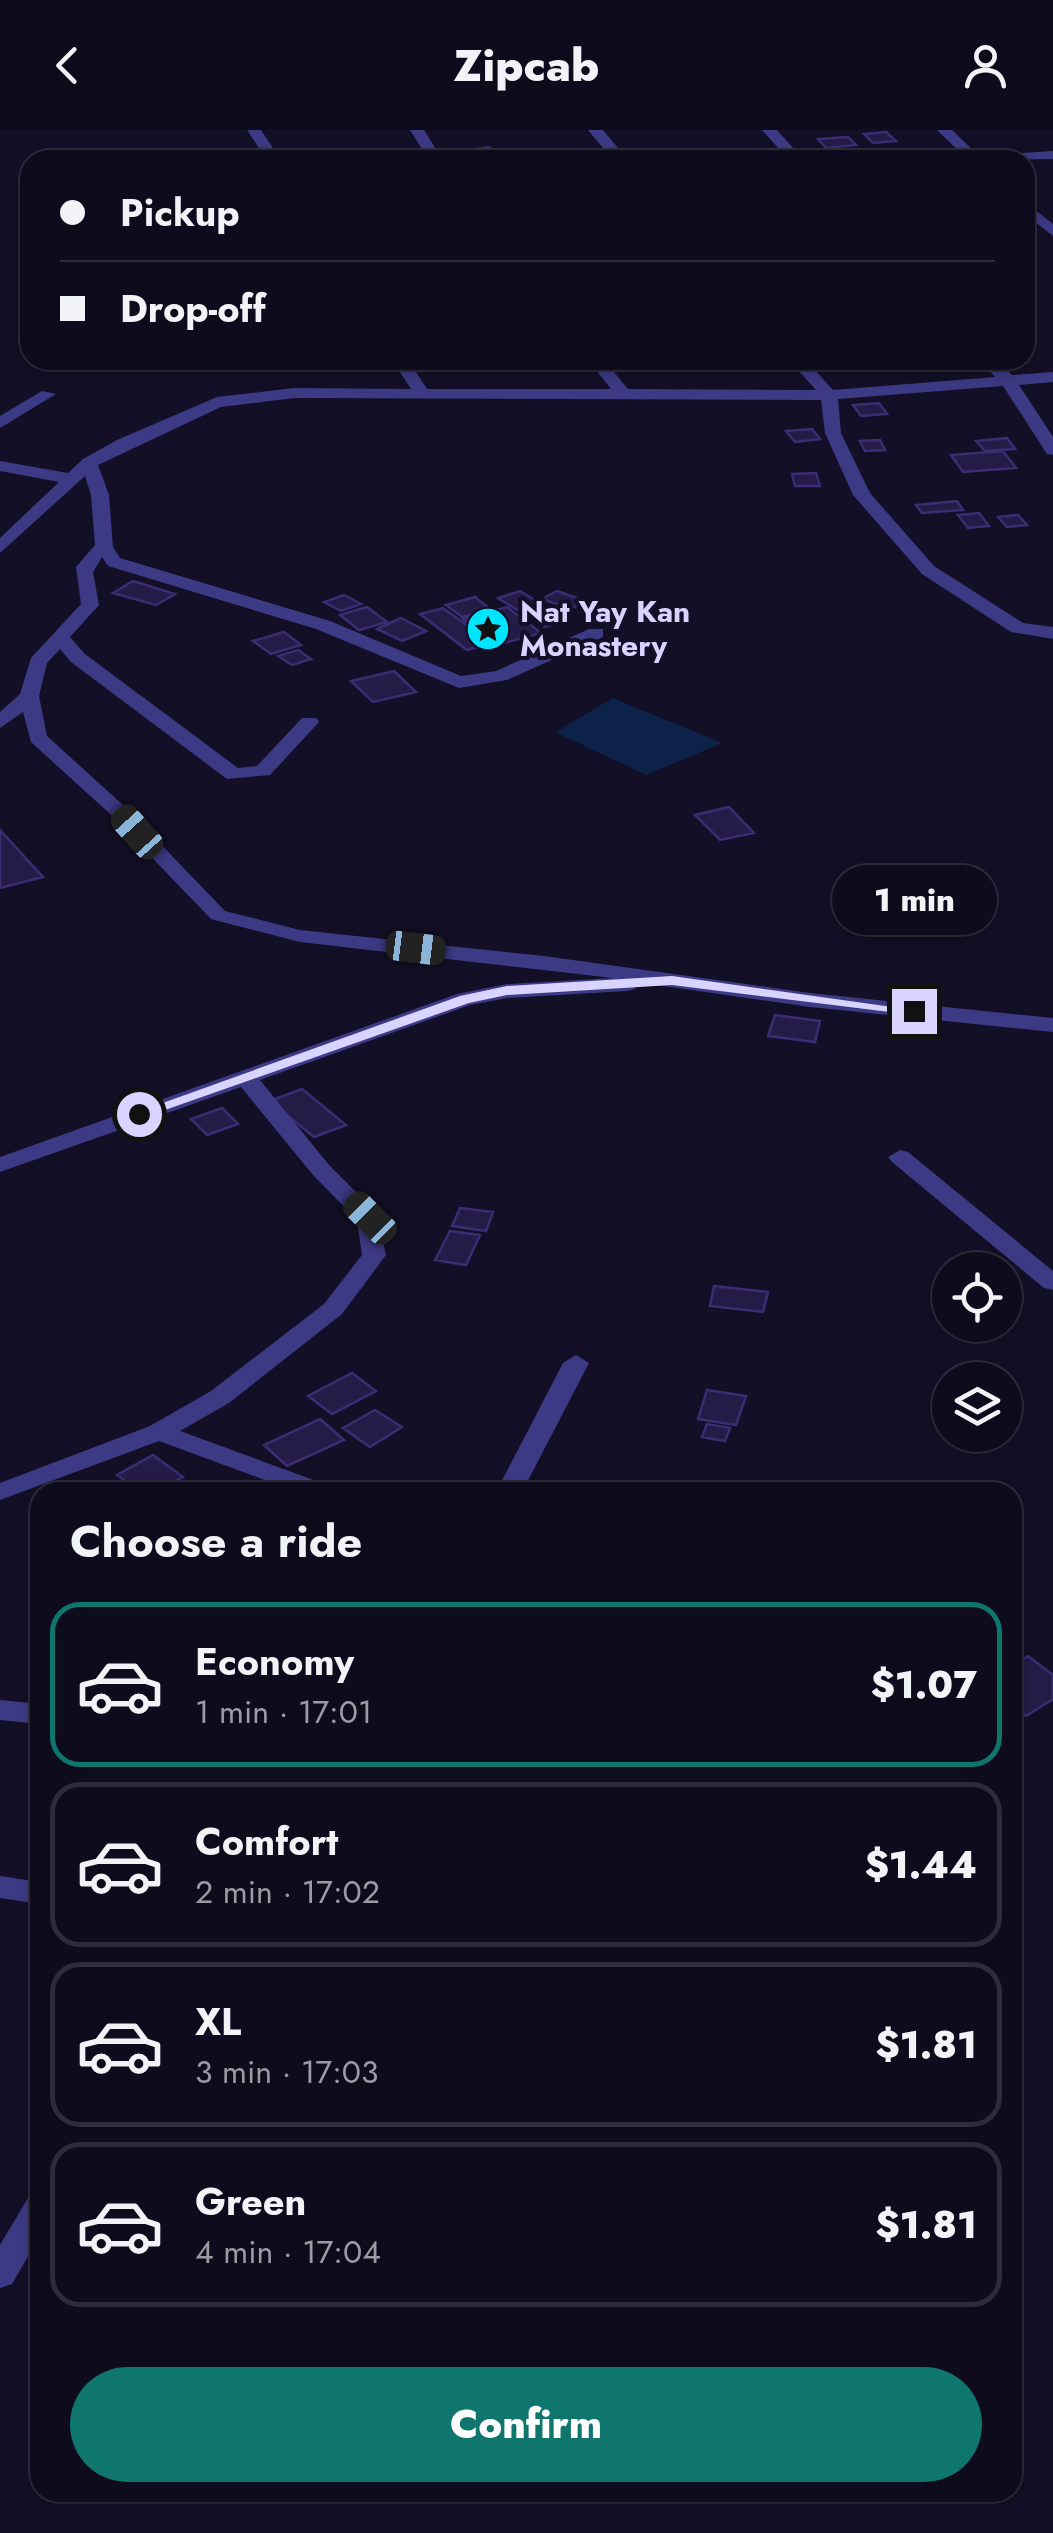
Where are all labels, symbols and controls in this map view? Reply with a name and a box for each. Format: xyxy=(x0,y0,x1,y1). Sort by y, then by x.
text: Zipcab xyxy=(454,33,599,98)
icon: back xyxy=(40,38,95,93)
icon: person xyxy=(958,38,1013,93)
text: Pickup xyxy=(120,185,240,240)
text: Drop-off xyxy=(120,281,266,336)
place label: Nat Yay Kan Monastery xyxy=(520,590,690,667)
place icon: Nat Yay Kan Monastery xyxy=(465,606,511,652)
car xyxy=(106,800,168,864)
callout: 1 min xyxy=(832,866,996,936)
text: 1 min xyxy=(874,877,955,923)
car xyxy=(384,929,448,967)
route end xyxy=(892,989,937,1034)
route start xyxy=(117,1092,162,1137)
car xyxy=(338,1186,402,1250)
map controls xyxy=(932,1252,1022,1452)
button: locate xyxy=(932,1252,1022,1342)
button: layers xyxy=(932,1362,1022,1452)
text: Choose a ride xyxy=(70,1509,362,1574)
text: Economy xyxy=(195,1634,354,1689)
icon: car xyxy=(75,1640,165,1730)
text: $1.07 xyxy=(871,1657,977,1712)
text: 1 min · 17:01 xyxy=(195,1689,372,1735)
text: Comfort xyxy=(195,1814,338,1869)
icon: car xyxy=(75,1820,165,1910)
text: $1.44 xyxy=(865,1837,977,1892)
text: 2 min · 17:02 xyxy=(195,1869,380,1915)
text: XL xyxy=(195,1994,241,2049)
icon: car xyxy=(75,2000,165,2090)
text: $1.81 xyxy=(876,2017,977,2072)
text: 3 min · 17:03 xyxy=(195,2049,378,2095)
text: Green xyxy=(195,2174,306,2229)
icon: car xyxy=(75,2180,165,2270)
text: $1.81 xyxy=(876,2197,977,2252)
text: 4 min · 17:04 xyxy=(195,2229,381,2275)
button: Confirm xyxy=(70,2367,982,2482)

